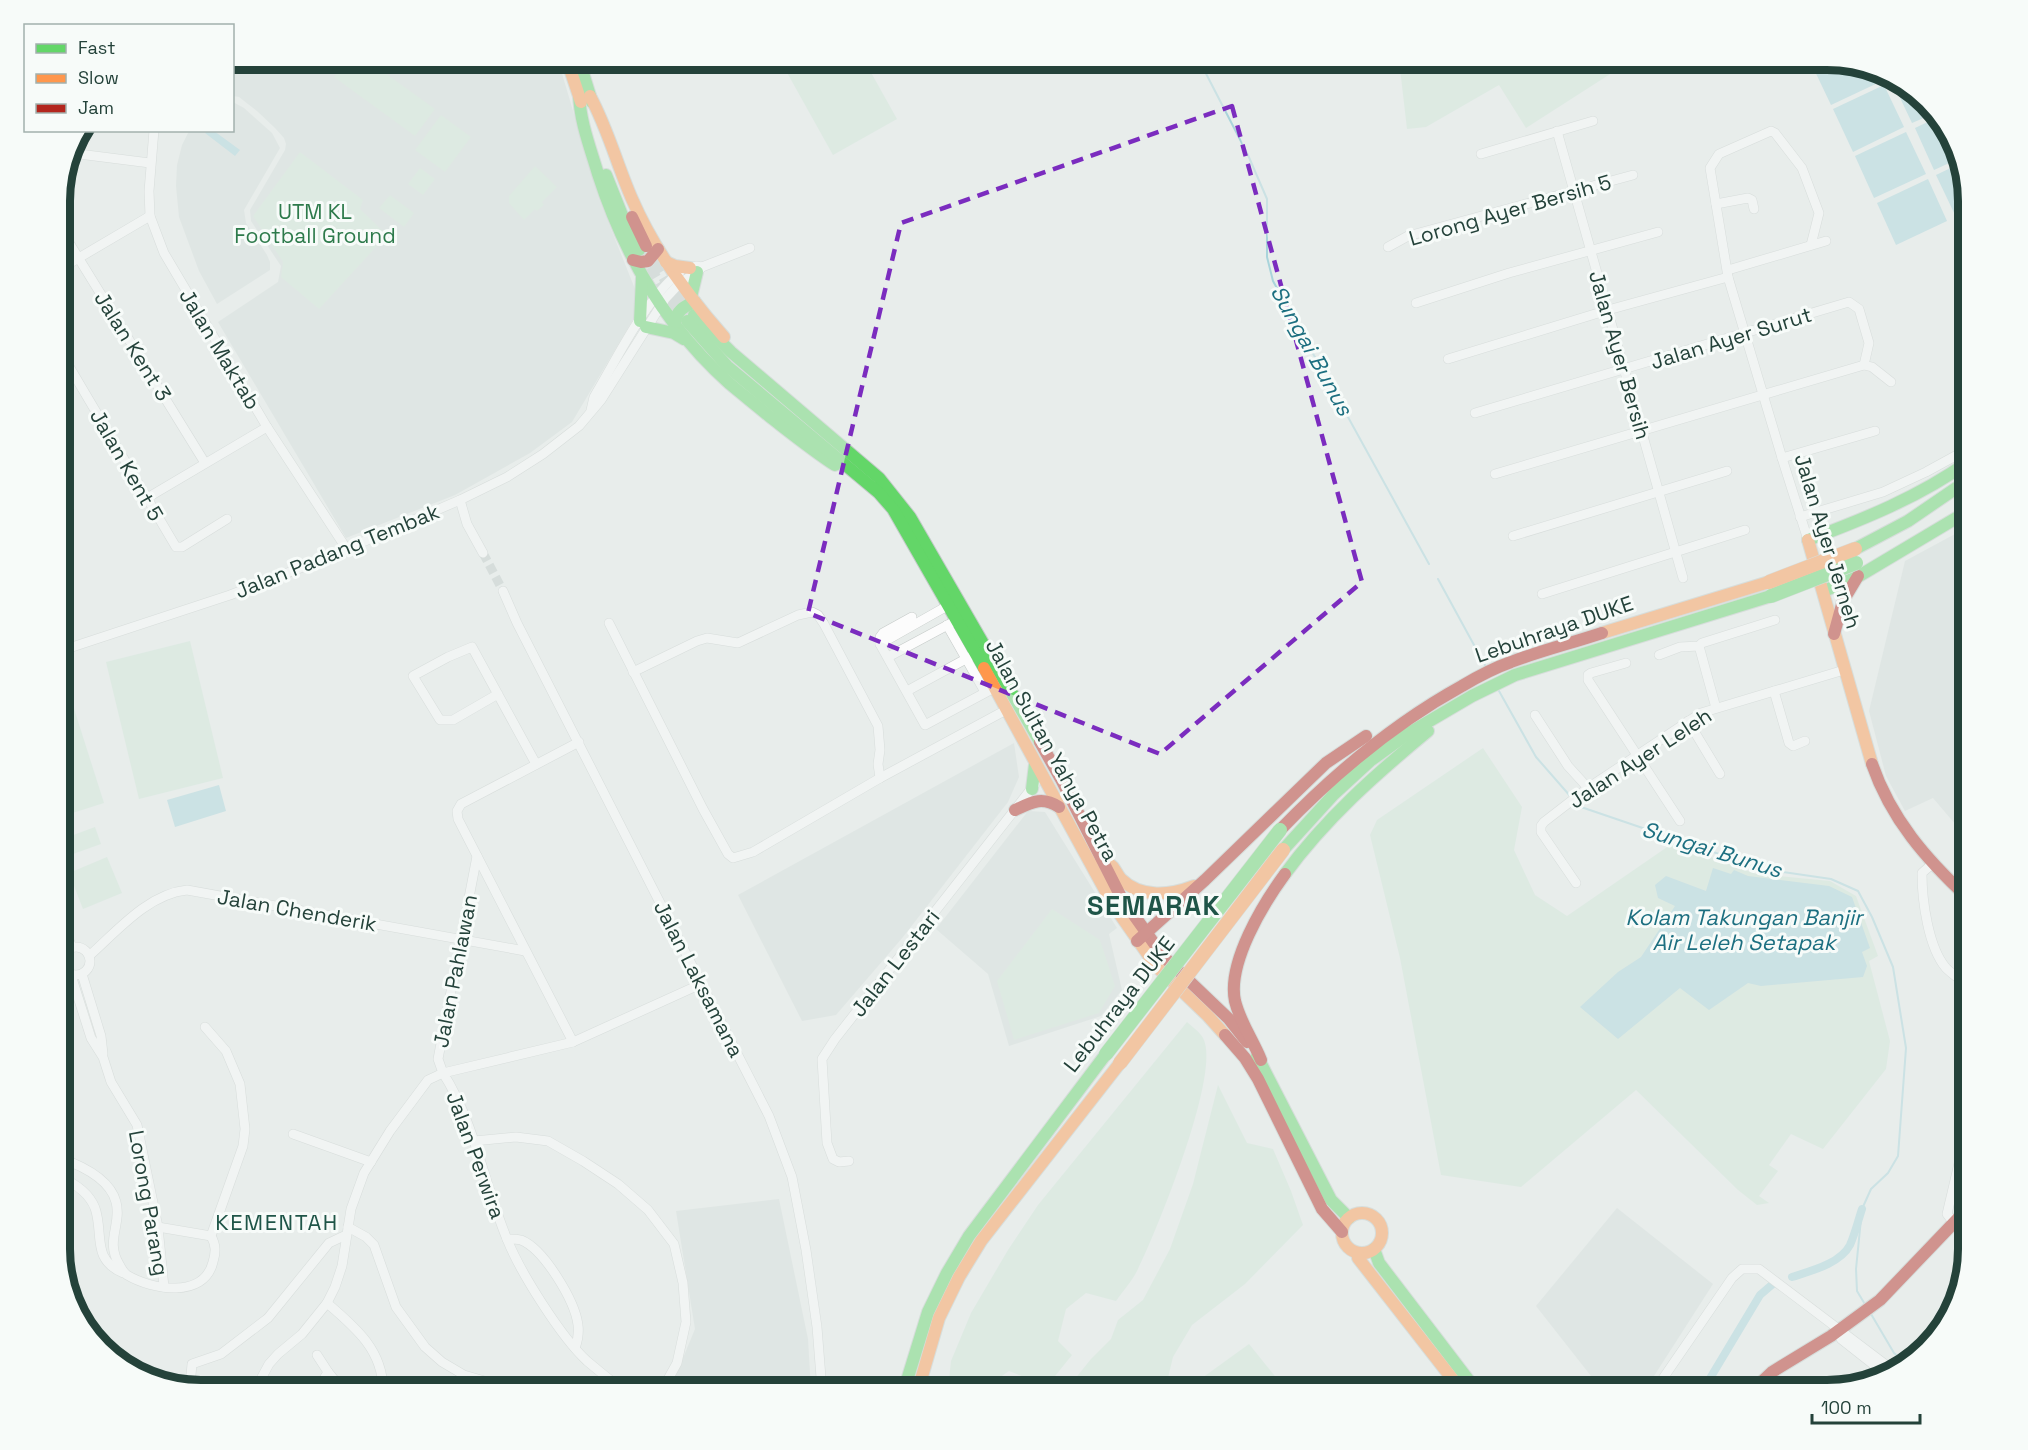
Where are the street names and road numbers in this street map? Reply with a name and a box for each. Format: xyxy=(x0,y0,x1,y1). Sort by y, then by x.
street label: Lorong Ayer Bersih 5 xyxy=(1406,168,1614,252)
street label: Jalan Ayer Bersih xyxy=(1583,268,1657,442)
street label: Jalan Maktab xyxy=(173,284,267,414)
street label: Jalan Kent 3 xyxy=(89,286,177,406)
street label: Jalan Ayer Surut xyxy=(1647,301,1815,375)
street label: Jalan Kent 5 xyxy=(84,404,170,526)
street label: Jalan Ayer Jerneh xyxy=(1789,450,1867,632)
street label: Jalan Padang Tembak xyxy=(231,498,443,604)
street label: Lebuhraya DUKE xyxy=(1471,589,1637,669)
street label: Jalan Sultan Yahya Petra xyxy=(980,634,1124,866)
street label: Jalan Ayer Leleh xyxy=(1563,702,1717,814)
street label: Jalan Chenderik xyxy=(215,883,379,937)
street label: Jalan Pahlawan xyxy=(427,892,483,1050)
street label: Jalan Laksamana xyxy=(648,896,750,1062)
street label: Jalan Lestari xyxy=(845,904,945,1022)
street label: Lebuhraya DUKE xyxy=(1057,931,1181,1077)
street label: Jalan Perwira xyxy=(440,1088,512,1222)
street label: Lorong Parang xyxy=(123,1128,175,1278)

